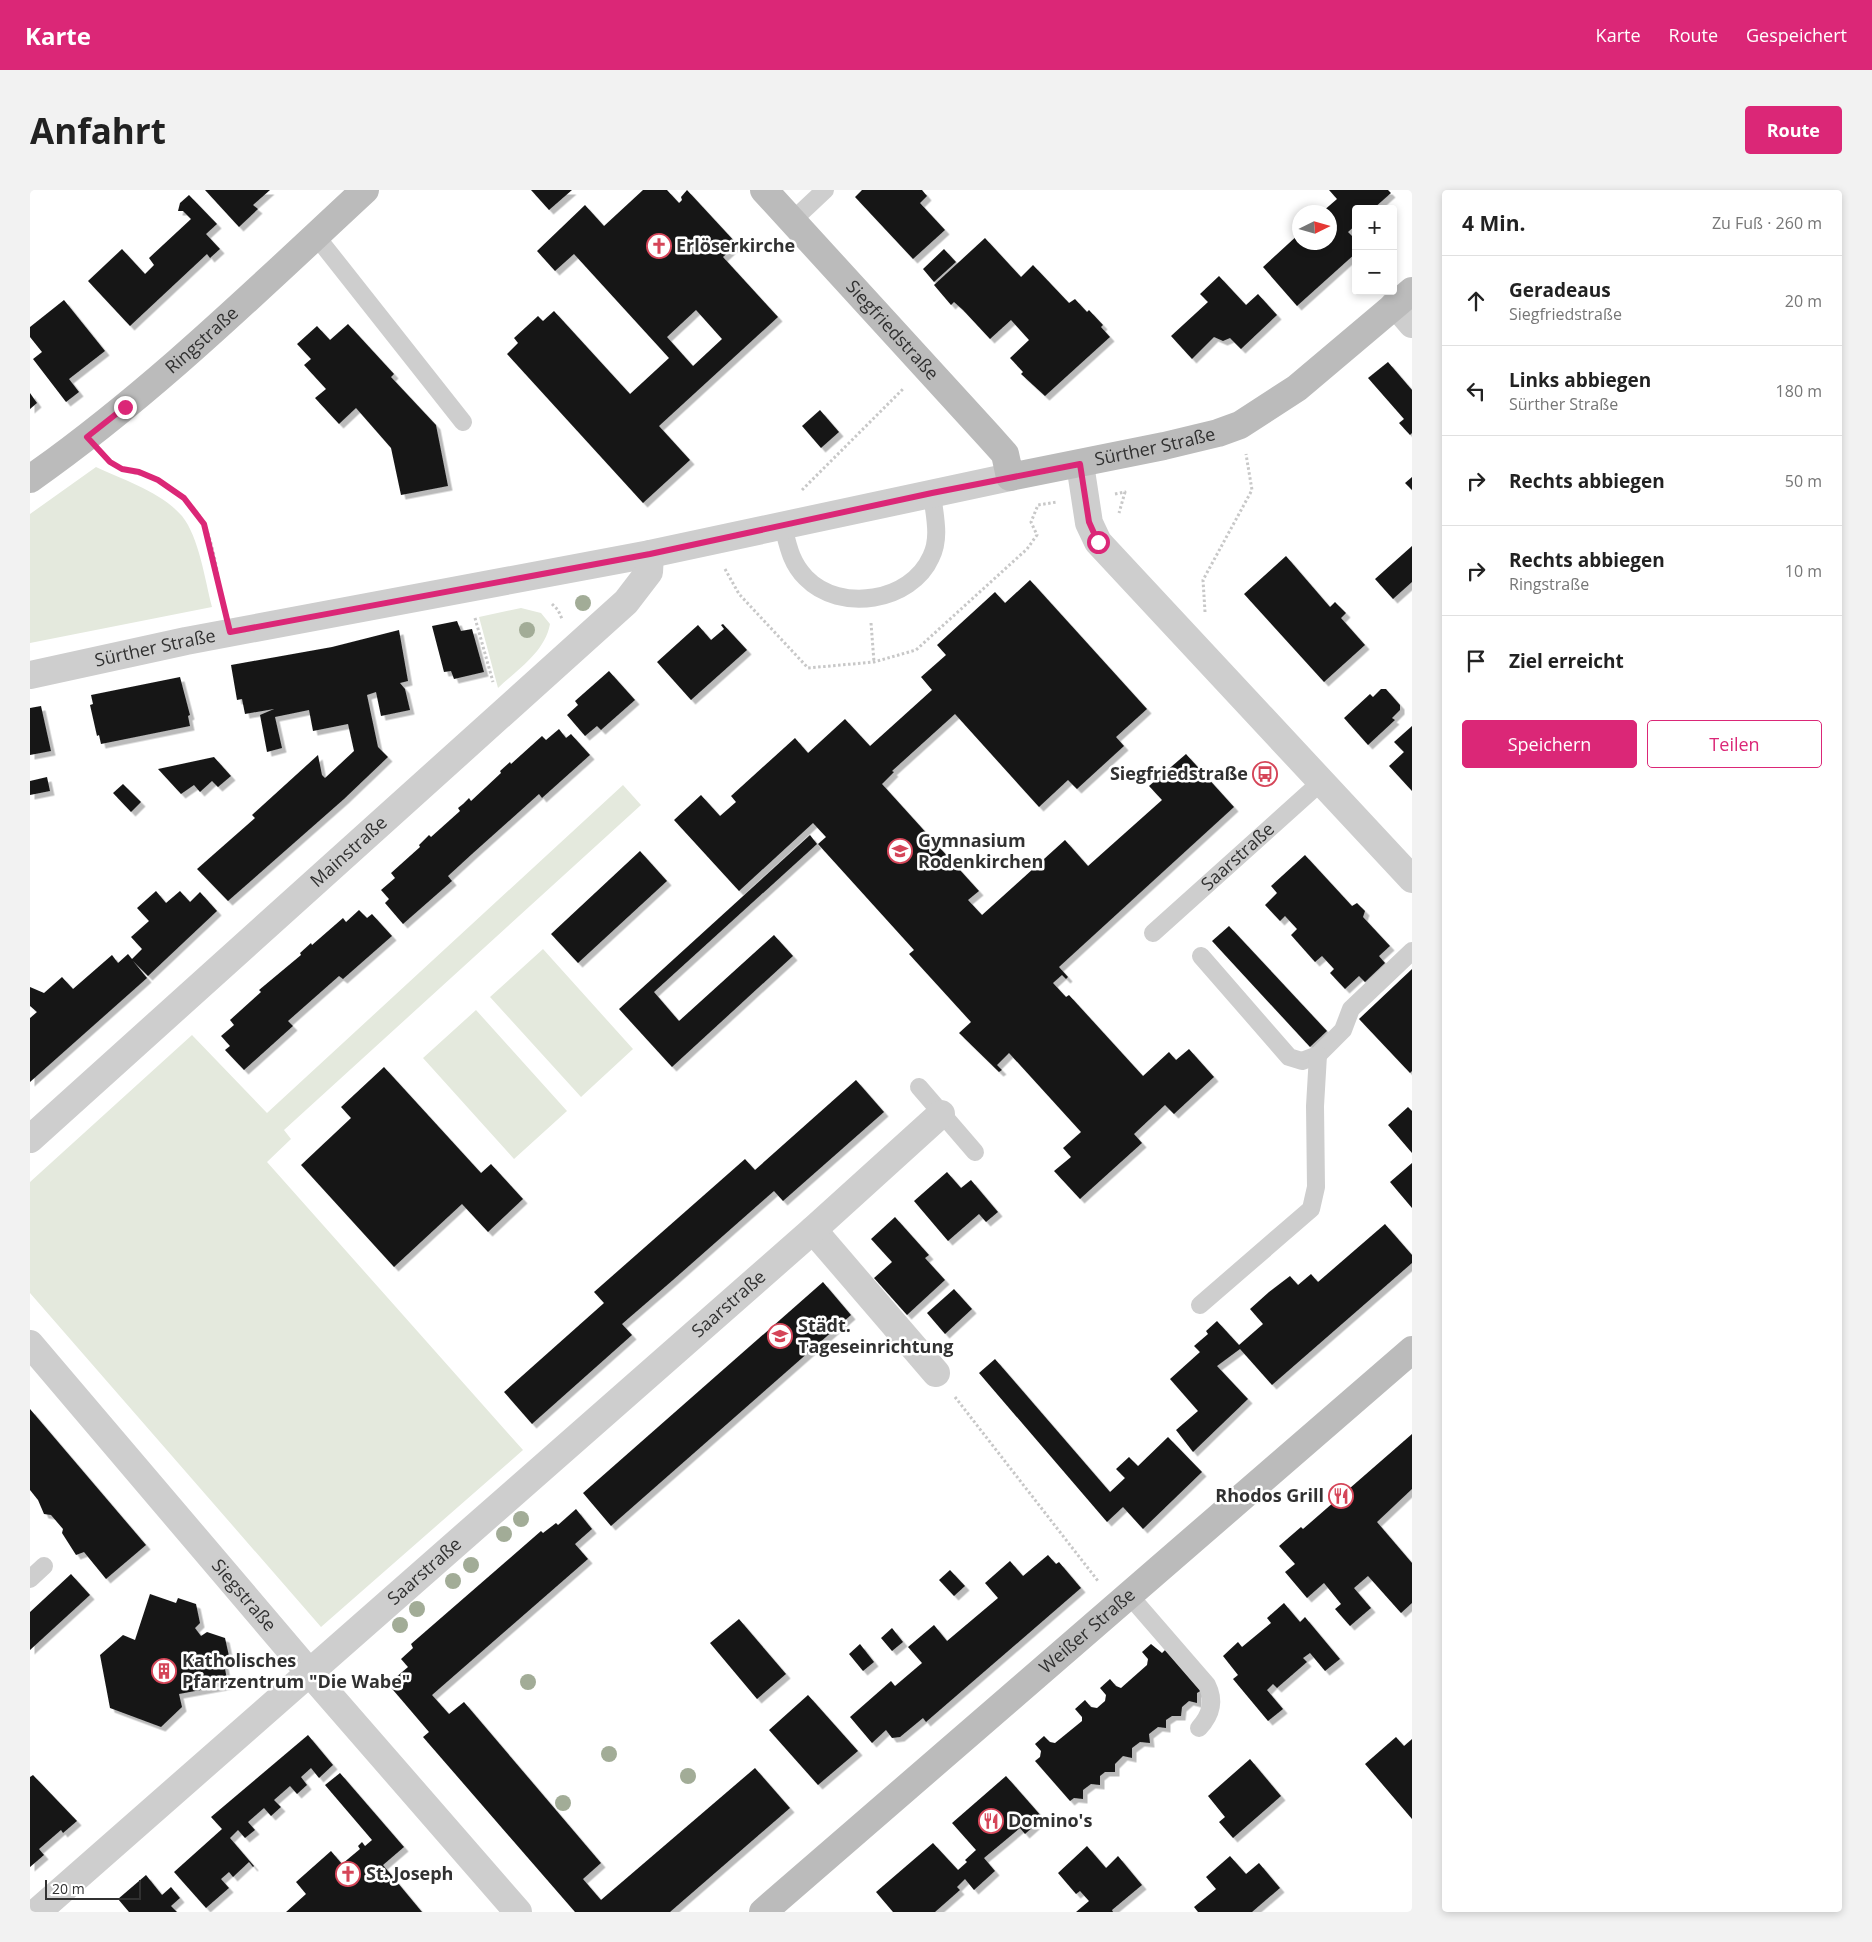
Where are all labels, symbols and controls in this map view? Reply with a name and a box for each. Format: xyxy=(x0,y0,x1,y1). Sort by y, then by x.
text: Karte xyxy=(25,19,91,52)
text: Karte xyxy=(1596,23,1641,47)
text: Route xyxy=(1669,23,1718,47)
text: Gespeichert xyxy=(1746,23,1847,47)
button: Route xyxy=(1745,106,1842,154)
text: Anfahrt xyxy=(30,107,166,154)
north arrow xyxy=(1292,205,1337,250)
map controls xyxy=(1352,205,1397,295)
button: + xyxy=(1352,205,1397,250)
text: 4 Min. xyxy=(1462,209,1525,237)
text: Zu Fuß · 260 m xyxy=(1712,212,1822,234)
church icon: Erlöserkirche xyxy=(646,233,672,259)
place label: Erlöserkirche xyxy=(676,233,795,257)
button: − xyxy=(1352,250,1397,295)
street label: Siegfriedstraße xyxy=(841,275,945,385)
text: Geradeaus xyxy=(1509,277,1611,303)
icon: ahead xyxy=(1462,287,1490,315)
text: 20 m xyxy=(1785,290,1822,312)
street label: Ringstraße xyxy=(160,301,243,379)
text: Siegfriedstraße xyxy=(1509,303,1622,325)
text: Links abbiegen xyxy=(1509,367,1651,393)
icon: left xyxy=(1462,377,1490,405)
text: 180 m xyxy=(1776,380,1822,402)
text: Sürther Straße xyxy=(1509,393,1618,415)
route end xyxy=(114,396,137,419)
street label: Sürther Straße xyxy=(1092,421,1217,471)
icon: right xyxy=(1462,467,1490,495)
text: Rechts abbiegen xyxy=(1509,468,1665,494)
text: 50 m xyxy=(1785,470,1822,492)
route start xyxy=(1087,531,1110,554)
text: Rechts abbiegen xyxy=(1509,547,1665,573)
icon: right xyxy=(1462,557,1490,585)
text: 10 m xyxy=(1785,560,1822,582)
text: Ringstraße xyxy=(1509,573,1589,595)
street label: Sürther Straße xyxy=(92,623,217,672)
icon: arrive xyxy=(1462,647,1490,675)
text: Ziel erreicht xyxy=(1509,648,1624,674)
button: Speichern xyxy=(1462,720,1637,768)
button: Teilen xyxy=(1647,720,1822,768)
place label: Siegfriedstraße xyxy=(1110,761,1248,785)
bus stop icon: Siegfriedstraße xyxy=(1252,761,1278,787)
street label: Mainstraße xyxy=(305,810,392,892)
street label: Saarstraße xyxy=(1195,817,1279,895)
place label: Gymnasium Rodenkirchen xyxy=(918,828,1043,873)
school or university icon: Gymnasium Rodenkirchen xyxy=(887,838,913,864)
street label: Saarstraße xyxy=(686,1264,770,1342)
place label: Städt. Tageseinrichtung xyxy=(798,1313,953,1358)
school or university icon: Städt. Tageseinrichtung xyxy=(767,1323,793,1349)
place label: Rhodos Grill xyxy=(1215,1483,1324,1507)
restaurant icon: Rhodos Grill xyxy=(1328,1483,1354,1509)
street label: Saarstraße xyxy=(382,1532,466,1610)
street label: Siegstraße xyxy=(207,1553,282,1636)
street label: Weißer Straße xyxy=(1034,1582,1140,1679)
place label: Katholisches Pfarrzentrum "Die Wabe" xyxy=(182,1648,410,1693)
building icon: Katholisches Pfarrzentrum "Die Wabe" xyxy=(151,1658,177,1684)
restaurant icon: Domino's xyxy=(978,1808,1004,1834)
place label: Domino's xyxy=(1008,1808,1092,1832)
church icon: St. Joseph xyxy=(335,1861,361,1887)
place label: St. Joseph xyxy=(366,1861,453,1885)
scale bar xyxy=(45,1877,141,1900)
text: 20 m xyxy=(52,1879,85,1898)

